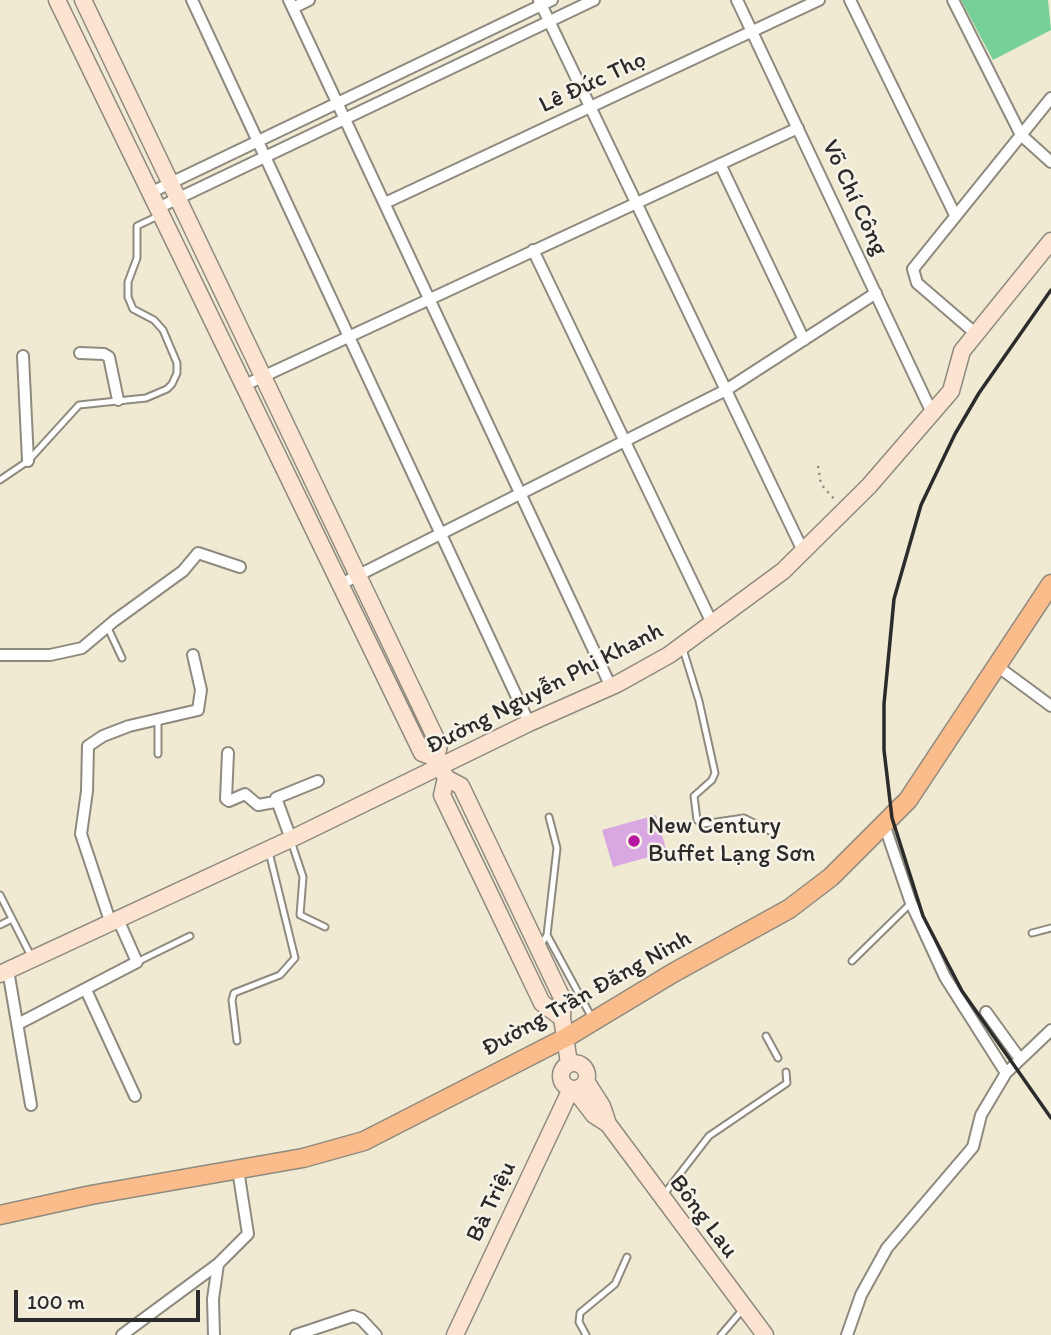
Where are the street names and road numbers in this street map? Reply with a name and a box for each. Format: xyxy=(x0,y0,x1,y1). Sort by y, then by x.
street label: Lê Đức Thọ xyxy=(535,46,651,120)
street label: Võ Chí Công xyxy=(815,136,893,260)
street label: Đường Nguyễn Phi Khanh xyxy=(422,617,668,761)
street label: Đường Trần Đăng Ninh xyxy=(477,924,697,1064)
street label: Bà Triệu xyxy=(461,1157,523,1247)
street label: Bông Lau xyxy=(662,1170,744,1264)

